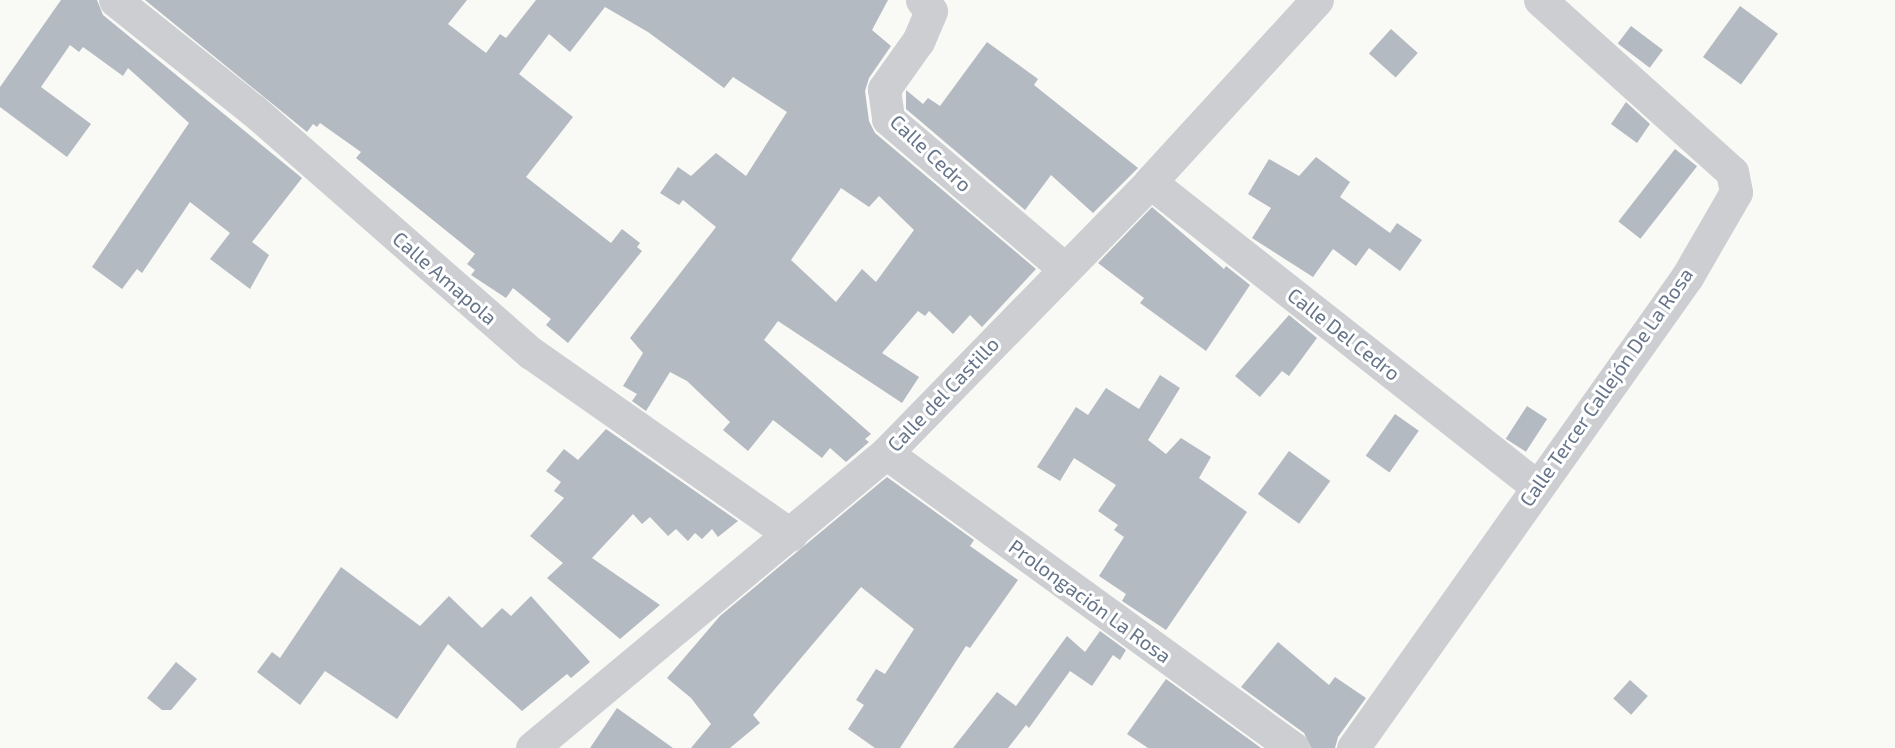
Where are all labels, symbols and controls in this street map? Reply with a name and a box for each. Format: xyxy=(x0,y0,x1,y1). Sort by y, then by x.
street label: Calle Cedro xyxy=(885,109,977,197)
street label: Calle Amapola xyxy=(388,226,502,330)
street label: Calle Tercer Callejón De La Rosa xyxy=(1514,263,1698,511)
street label: Calle Del Cedro xyxy=(1283,282,1405,386)
street label: Calle del Castillo xyxy=(882,332,1004,456)
street label: Prolongación La Rosa xyxy=(1004,534,1176,668)

